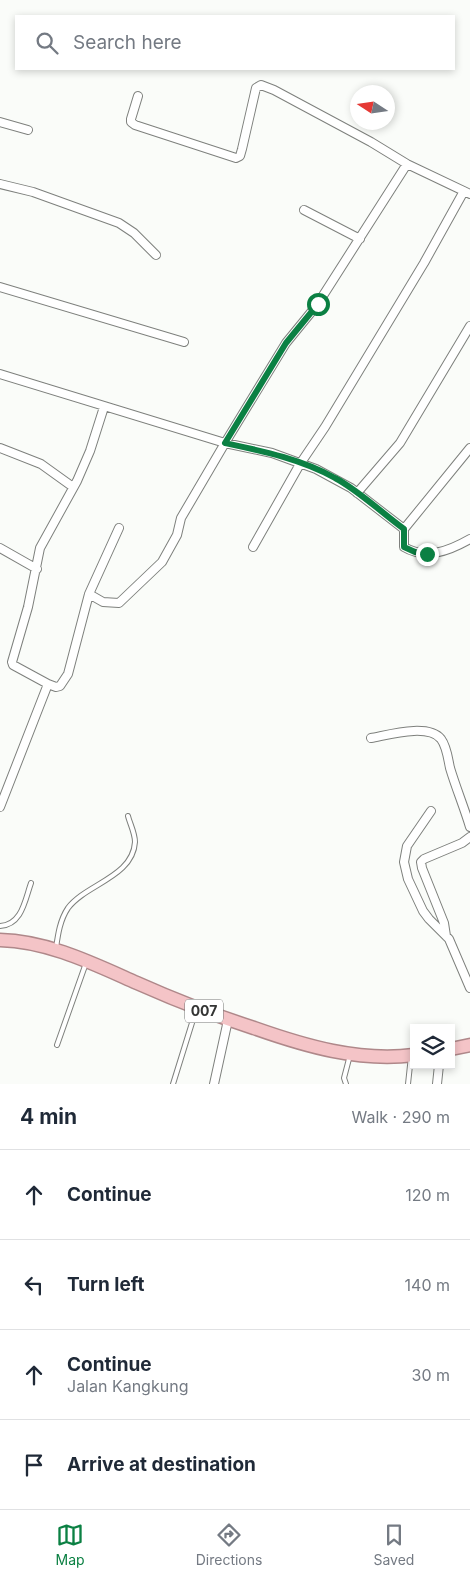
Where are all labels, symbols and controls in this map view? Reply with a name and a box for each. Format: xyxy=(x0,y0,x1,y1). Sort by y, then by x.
search box xyxy=(15,15,455,70)
icon: search xyxy=(33,29,61,57)
text: Search here xyxy=(73,31,182,54)
north arrow xyxy=(350,85,395,130)
route start xyxy=(307,293,330,316)
route end xyxy=(416,543,439,566)
road number: 007 xyxy=(185,999,223,1022)
map controls xyxy=(410,1024,455,1069)
button: layers xyxy=(410,1024,455,1069)
text: 4 min xyxy=(20,1104,77,1129)
text: Walk · 290 m xyxy=(352,1107,450,1127)
icon: ahead xyxy=(20,1181,48,1209)
text: Continue xyxy=(67,1183,152,1206)
text: 120 m xyxy=(405,1185,450,1205)
icon: left xyxy=(20,1271,48,1299)
text: Turn left xyxy=(67,1273,145,1296)
text: 140 m xyxy=(405,1275,450,1295)
text: Continue xyxy=(67,1353,152,1376)
icon: ahead xyxy=(20,1361,48,1389)
text: 30 m xyxy=(412,1365,450,1385)
text: Jalan Kangkung xyxy=(67,1376,188,1396)
icon: arrive xyxy=(20,1451,48,1479)
text: Arrive at destination xyxy=(67,1453,256,1476)
tab: Map xyxy=(56,1521,85,1568)
tab: Directions xyxy=(196,1521,262,1568)
tab: Saved xyxy=(373,1521,414,1568)

